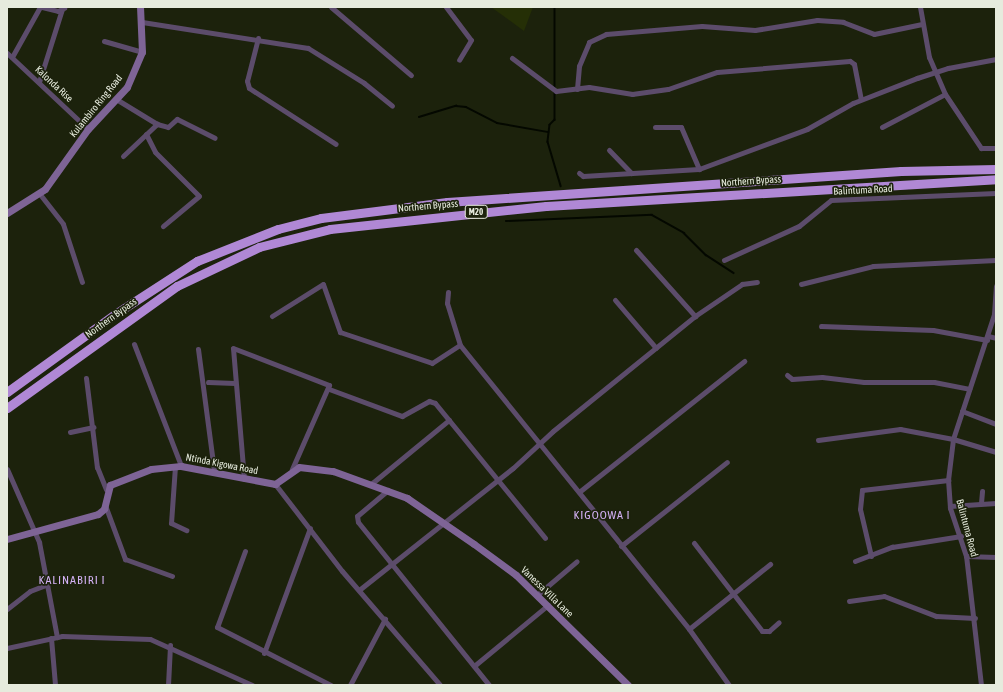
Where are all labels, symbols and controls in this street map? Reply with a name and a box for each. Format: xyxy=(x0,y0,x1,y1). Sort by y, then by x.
street label: Kalonda Rise xyxy=(33,63,75,105)
street label: Kulambiro Ring Road xyxy=(67,72,125,140)
street label: Northern Bypass xyxy=(721,173,781,189)
street label: Balintuma Road xyxy=(833,182,893,198)
street label: Northern Bypass xyxy=(397,197,459,215)
road number: M20 xyxy=(464,205,488,219)
street label: Northern Bypass xyxy=(83,295,139,341)
street label: Ntinda Kigowa Road xyxy=(185,451,259,477)
street label: Balintuma Road xyxy=(954,498,980,558)
district label: KIGOOWA I xyxy=(573,509,631,523)
street label: Vanessa Villa Lane xyxy=(518,564,576,620)
district label: KALINABIRI I xyxy=(39,574,105,588)

